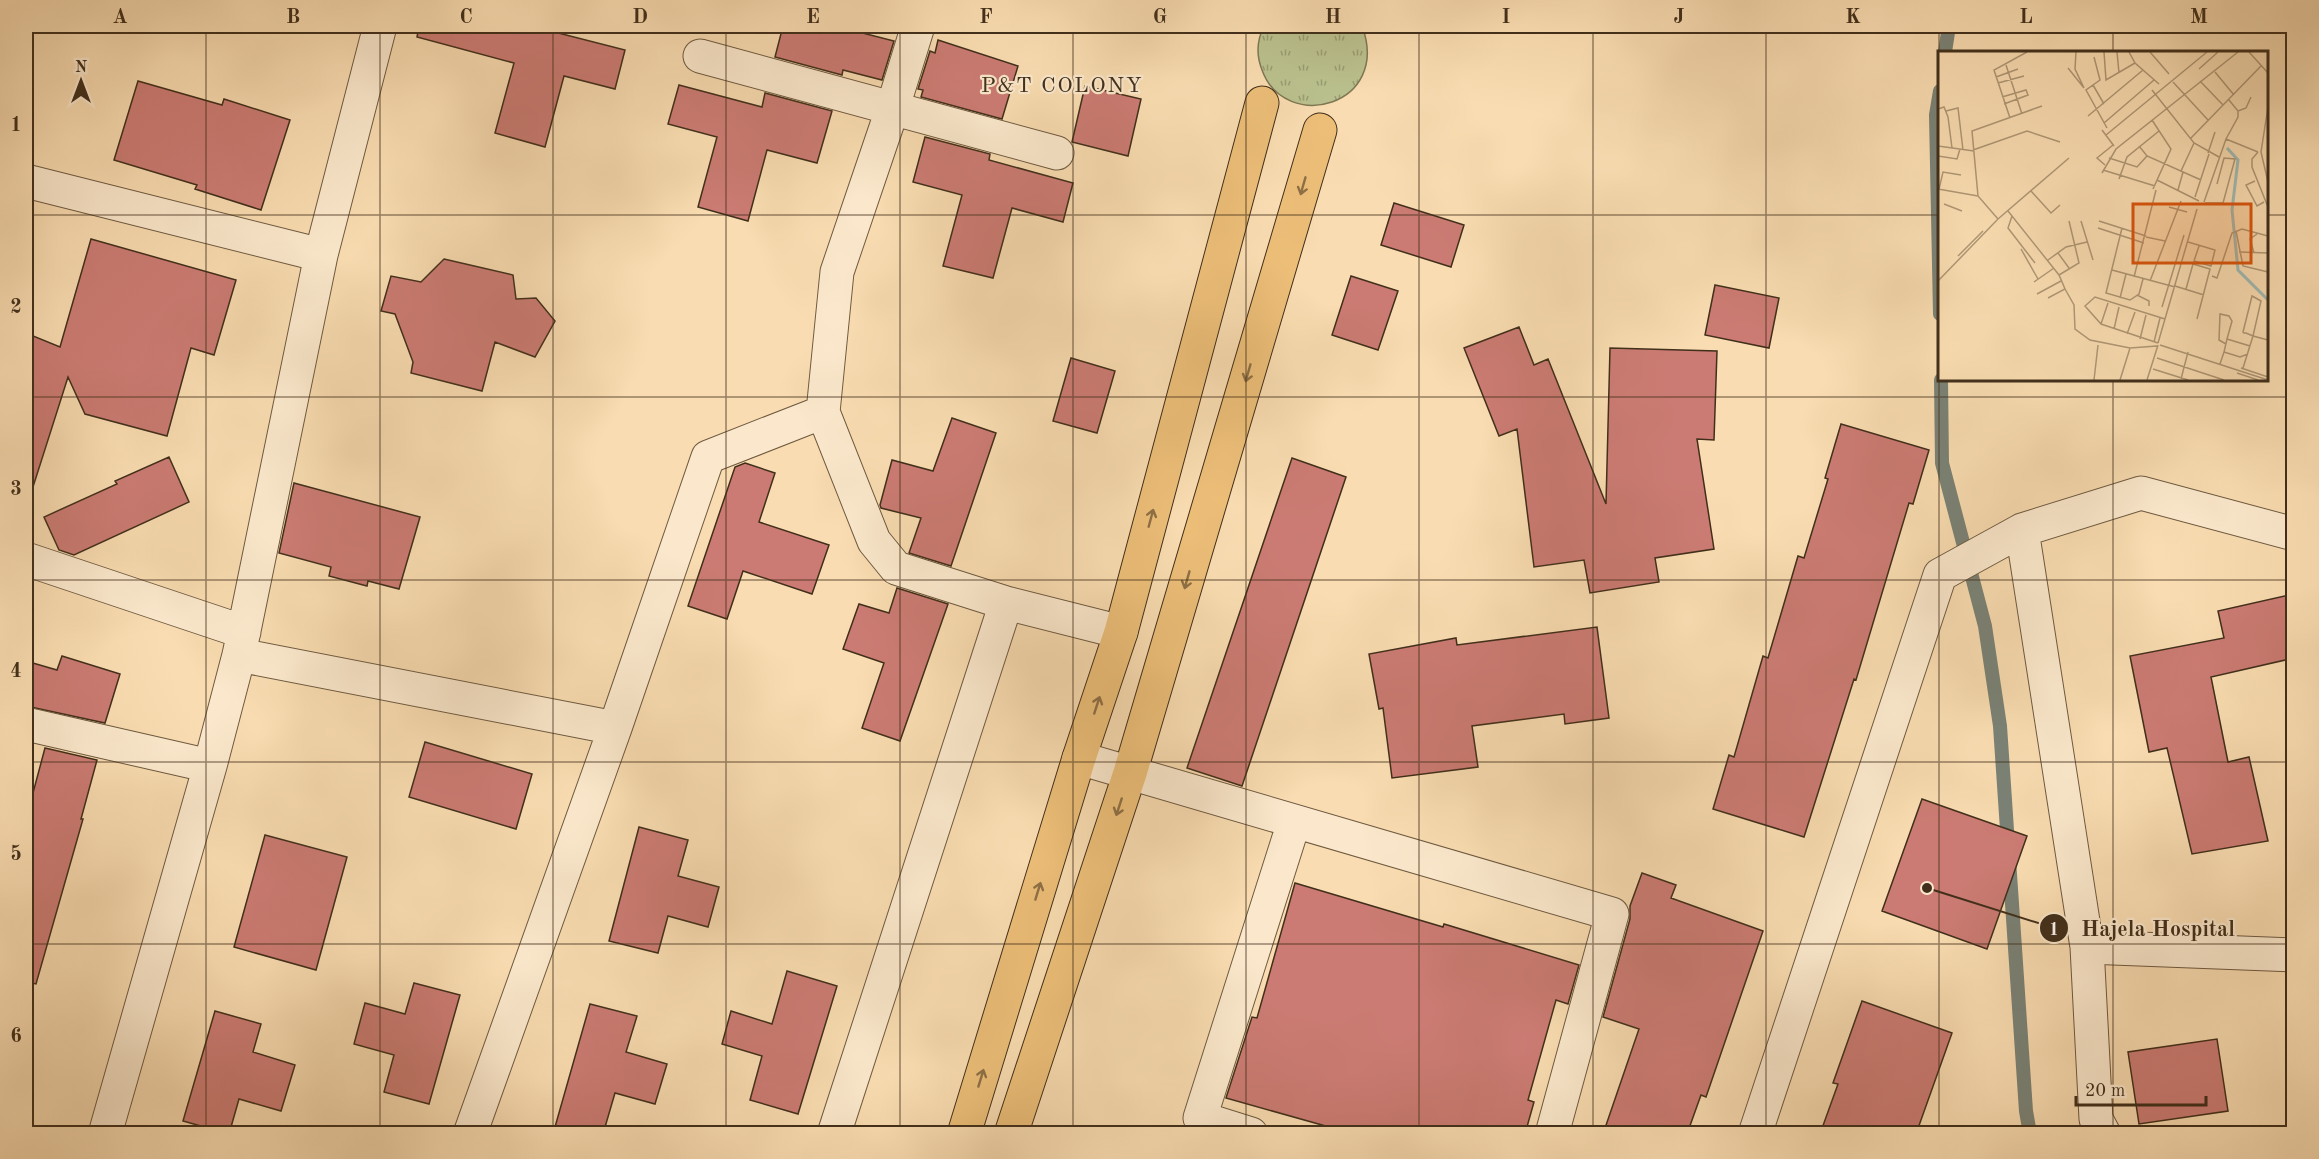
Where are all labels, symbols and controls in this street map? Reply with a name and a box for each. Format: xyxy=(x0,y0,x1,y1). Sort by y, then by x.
text: A xyxy=(112,8,128,28)
text: B xyxy=(286,8,300,28)
text: C xyxy=(459,8,473,28)
text: D xyxy=(632,8,648,28)
text: E xyxy=(806,8,820,28)
text: F xyxy=(979,8,993,28)
text: G xyxy=(1153,8,1167,28)
text: H xyxy=(1325,8,1341,28)
text: I xyxy=(1502,8,1510,28)
text: J xyxy=(1674,8,1685,28)
text: K xyxy=(1845,8,1861,28)
text: L xyxy=(2019,8,2033,28)
text: M xyxy=(2190,8,2208,28)
north arrow xyxy=(51,51,111,111)
inset map xyxy=(1938,51,2268,381)
text: N xyxy=(75,60,88,76)
district label: P&T COLONY xyxy=(981,75,1143,97)
text: 1 xyxy=(10,116,22,136)
one-way arrow xyxy=(1297,176,1308,195)
text: 2 xyxy=(10,298,22,318)
one-way arrow xyxy=(1242,363,1253,382)
text: 3 xyxy=(10,480,22,500)
one-way arrow xyxy=(1146,509,1158,528)
one-way arrow xyxy=(1181,570,1192,589)
text: 4 xyxy=(10,662,22,682)
one-way arrow xyxy=(1092,696,1103,715)
one-way arrow xyxy=(1112,797,1123,816)
text: 5 xyxy=(10,844,22,865)
one-way arrow xyxy=(1033,882,1044,901)
callout: Hajela Hospital xyxy=(2039,908,2247,948)
text: Hajela Hospital xyxy=(2081,919,2235,941)
text: 1 xyxy=(2049,921,2059,939)
text: 6 xyxy=(10,1027,22,1047)
one-way arrow xyxy=(976,1069,987,1088)
scale bar xyxy=(2076,1069,2206,1107)
text: 20 m xyxy=(2085,1082,2125,1100)

